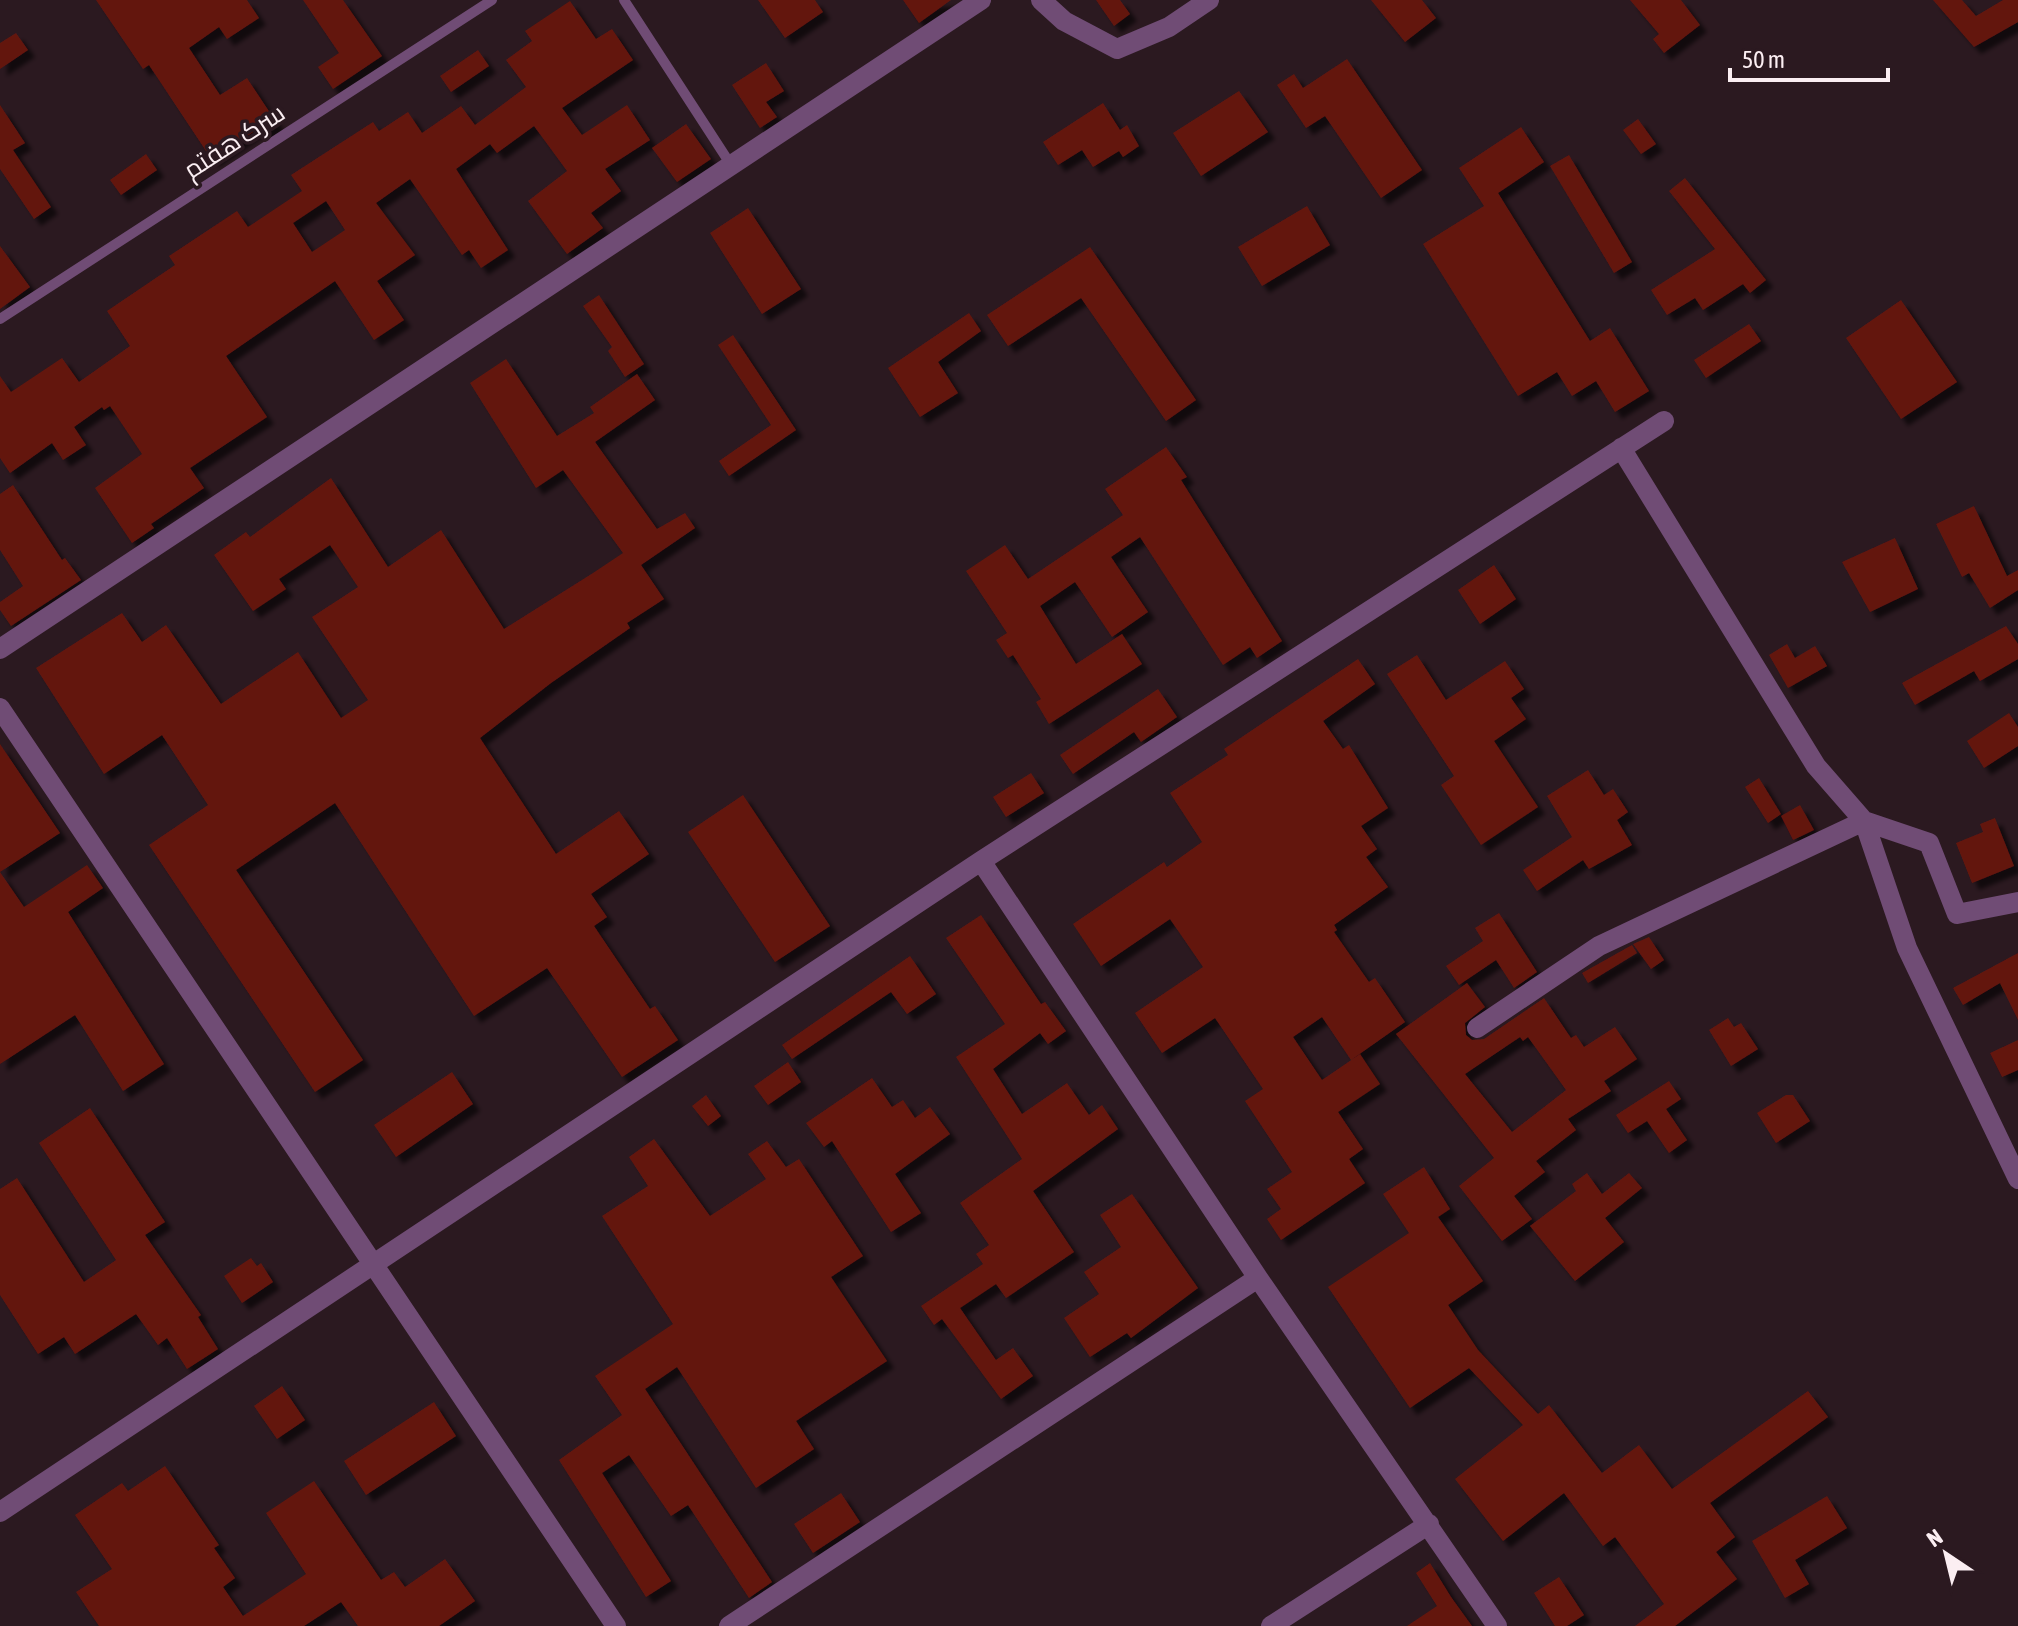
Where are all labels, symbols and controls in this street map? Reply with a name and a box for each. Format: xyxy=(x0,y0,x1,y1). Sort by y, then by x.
scale bar xyxy=(1730,32,1888,82)
text: 50 m xyxy=(1742,46,1785,73)
street label: سرک هفتم xyxy=(178,97,292,187)
north arrow xyxy=(1906,1514,1986,1594)
text: N xyxy=(1922,1523,1947,1552)

